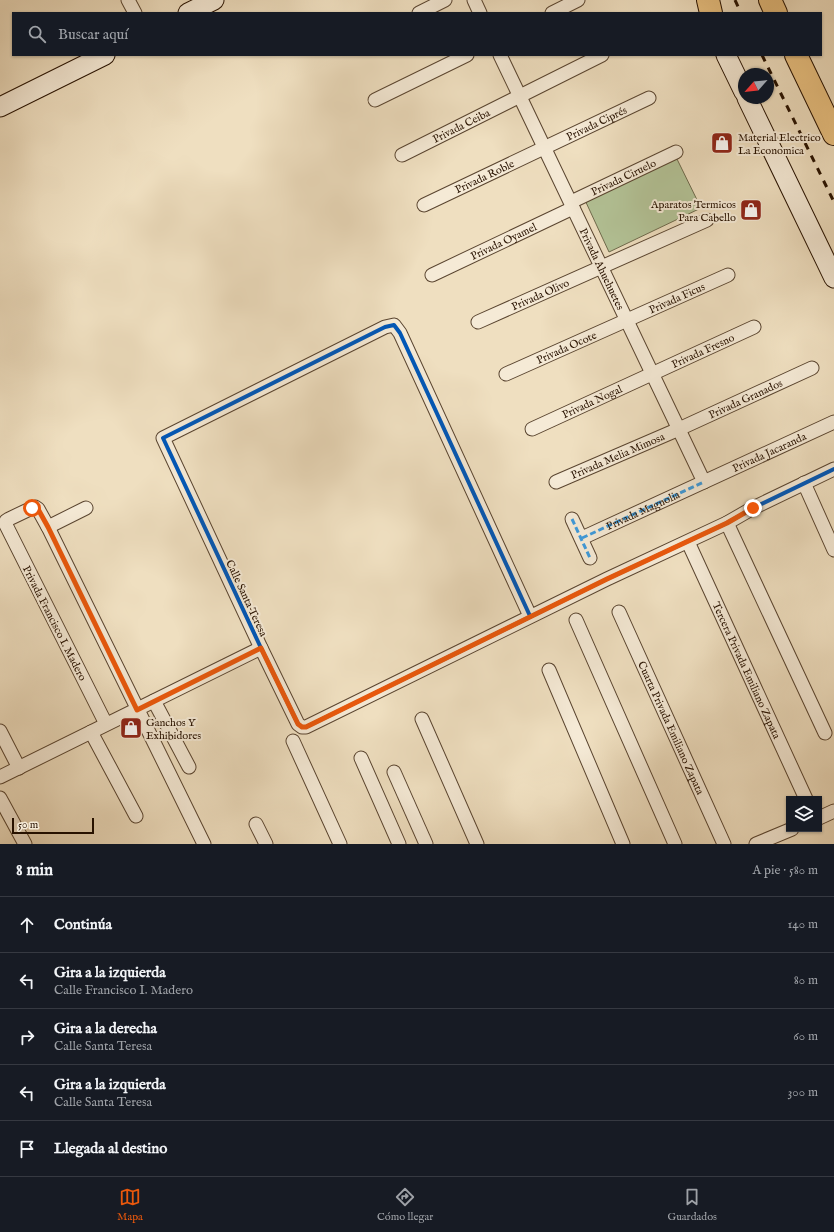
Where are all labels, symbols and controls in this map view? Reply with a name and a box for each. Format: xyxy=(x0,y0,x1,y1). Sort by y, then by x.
search box xyxy=(12,12,822,56)
icon: search xyxy=(26,23,48,45)
text: Buscar aquí xyxy=(58,25,128,44)
north arrow xyxy=(738,68,774,104)
street label: Privada Ciprés xyxy=(564,103,630,144)
street label: Privada Ceiba xyxy=(430,106,493,147)
shop icon: Material Electrico La Economica xyxy=(709,130,735,156)
place label: Material Electrico La Economica xyxy=(738,131,821,158)
street label: Privada Ciruelo xyxy=(589,156,659,199)
street label: Privada Roble xyxy=(453,157,517,197)
shop icon: Aparatos Termicos Para Cabello xyxy=(738,197,764,223)
place label: Aparatos Termicos Para Cabello xyxy=(650,198,736,225)
street label: Privada Oyamel xyxy=(468,220,539,264)
street label: Privada Ahuehuetes xyxy=(576,226,627,313)
street label: Privada Olivo xyxy=(509,276,572,314)
street label: Privada Ficus xyxy=(647,280,708,317)
street label: Privada Ocote xyxy=(534,328,599,368)
street label: Privada Fresno xyxy=(670,331,737,372)
street label: Privada Granados xyxy=(707,376,785,422)
street label: Privada Nogal xyxy=(560,382,625,422)
street label: Privada Melia Mimosa xyxy=(569,430,667,483)
street label: Privada Jacaranda xyxy=(730,430,809,476)
street label: Privada Magnolia xyxy=(604,488,683,534)
route start xyxy=(23,499,41,517)
route end xyxy=(744,499,762,517)
street label: Calle Santa Teresa xyxy=(222,558,270,639)
street label: Privada Francisco I. Madero xyxy=(19,563,89,683)
street label: Tercera Privada Emiliano Zapata xyxy=(708,600,783,741)
street label: Cuarta Privada Emiliano Zapata xyxy=(634,659,707,797)
shop icon: Ganchos Y Exhibidores xyxy=(118,715,144,741)
place label: Ganchos Y Exhibidores xyxy=(146,716,201,743)
map controls xyxy=(786,796,822,832)
button: layers xyxy=(786,796,822,832)
scale bar xyxy=(12,816,94,835)
text: 50 m xyxy=(18,818,38,832)
text: 8 min xyxy=(16,860,53,881)
text: A pie · 580 m xyxy=(752,862,818,879)
icon: ahead xyxy=(16,914,38,936)
text: Continúa xyxy=(54,915,112,934)
text: 140 m xyxy=(788,916,818,933)
text: Gira a la izquierda xyxy=(54,963,166,982)
icon: left xyxy=(16,970,38,992)
text: 80 m xyxy=(794,972,818,989)
text: Calle Francisco I. Madero xyxy=(54,982,193,999)
text: Gira a la derecha xyxy=(54,1019,157,1038)
icon: right xyxy=(16,1026,38,1048)
text: 60 m xyxy=(793,1028,818,1045)
text: Calle Santa Teresa xyxy=(54,1038,152,1055)
text: Gira a la izquierda xyxy=(54,1075,166,1094)
icon: left xyxy=(16,1082,38,1104)
text: 300 m xyxy=(787,1084,818,1101)
text: Calle Santa Teresa xyxy=(54,1094,152,1111)
icon: arrive xyxy=(16,1138,38,1160)
text: Llegada al destino xyxy=(54,1139,167,1158)
tab: Mapa xyxy=(117,1186,143,1224)
tab: Cómo llegar xyxy=(377,1186,433,1224)
tab: Guardados xyxy=(667,1186,717,1224)

